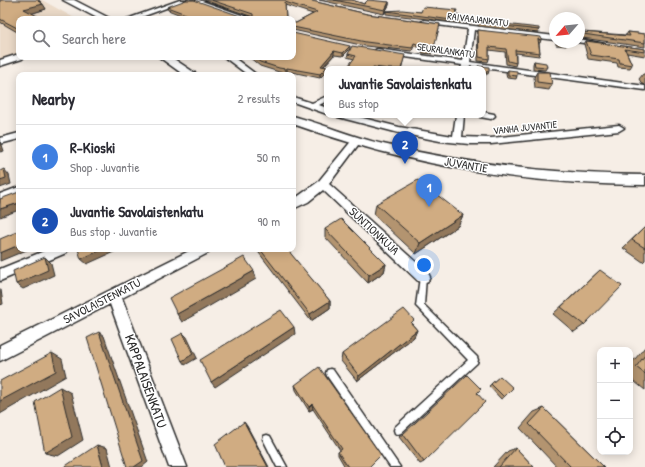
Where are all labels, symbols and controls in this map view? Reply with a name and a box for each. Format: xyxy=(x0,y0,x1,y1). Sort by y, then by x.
street label: RAIVAAJANKATU xyxy=(447,9,510,30)
north arrow xyxy=(549,12,585,48)
search box xyxy=(16,16,296,60)
icon: search xyxy=(30,27,52,49)
text: Search here xyxy=(62,28,126,49)
street label: SEURALANKATU xyxy=(416,40,476,61)
popup xyxy=(324,66,486,118)
text: Juvantie Savolaistenkatu xyxy=(338,73,472,94)
text: Nearby xyxy=(32,87,75,110)
text: 2 results xyxy=(238,89,280,107)
text: Bus stop xyxy=(338,94,379,112)
street label: VANHA JUVANTIE xyxy=(492,118,558,137)
pin: 2 xyxy=(392,131,418,164)
text: R-Kioski xyxy=(70,137,115,158)
text: 1 xyxy=(43,148,47,166)
text: 50 m xyxy=(257,148,280,166)
street label: JUVANTIE xyxy=(443,152,490,177)
text: Shop · Juvantie xyxy=(70,158,140,176)
pin: 1 xyxy=(416,174,442,207)
text: Juvantie Savolaistenkatu xyxy=(70,201,203,222)
street label: SUNTIONKUJA xyxy=(345,203,403,258)
text: 2 xyxy=(42,212,48,230)
text: 90 m xyxy=(258,212,280,230)
text: Bus stop · Juvantie xyxy=(70,222,157,240)
your location xyxy=(414,255,434,275)
street label: SAVOLAISTENKATU xyxy=(60,273,144,327)
street label: KAPPALAISENKATU xyxy=(121,331,172,431)
map controls xyxy=(597,347,633,455)
button: + xyxy=(597,347,633,383)
button: − xyxy=(597,383,633,419)
button: locate xyxy=(597,419,633,455)

